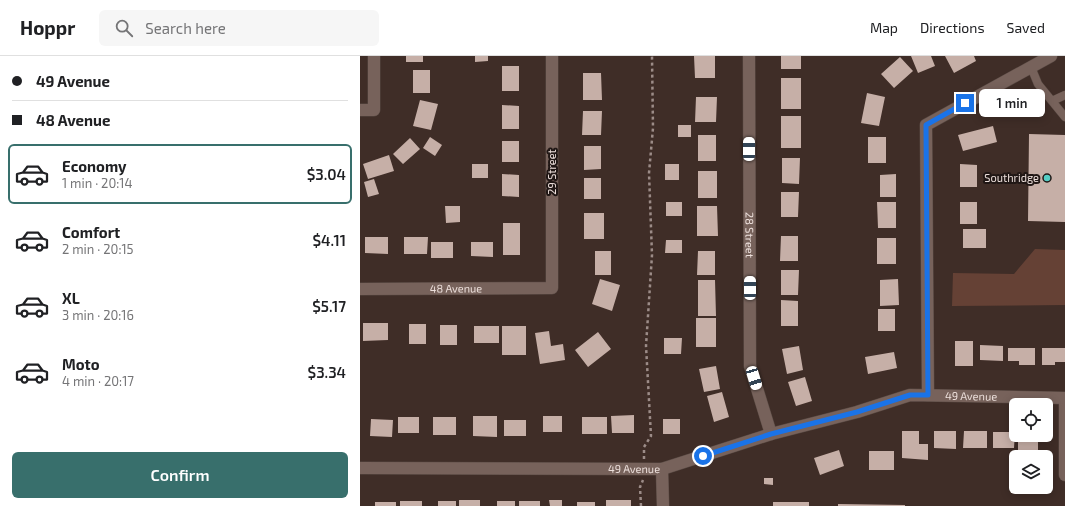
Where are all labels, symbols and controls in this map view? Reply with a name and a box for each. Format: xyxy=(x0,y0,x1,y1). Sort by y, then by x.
search box xyxy=(99,10,379,46)
text: Hoppr xyxy=(20,16,75,39)
icon: search xyxy=(113,17,135,39)
text: Search here xyxy=(145,19,226,37)
text: Map xyxy=(870,19,898,36)
text: Directions xyxy=(920,19,985,36)
text: Saved xyxy=(1007,19,1045,36)
text: 49 Avenue xyxy=(36,72,110,90)
callout: 1 min xyxy=(979,89,1045,117)
route end xyxy=(956,94,974,112)
text: 1 min xyxy=(997,95,1027,111)
text: 48 Avenue xyxy=(36,111,110,129)
car xyxy=(743,137,755,161)
street label: 29 Street xyxy=(545,149,558,195)
icon: car xyxy=(14,156,50,192)
text: Economy xyxy=(62,157,127,175)
text: $3.04 xyxy=(307,165,346,183)
place label: Southridge xyxy=(984,171,1039,184)
marker: Southridge xyxy=(1042,173,1052,183)
text: 1 min · 20:14 xyxy=(62,175,133,191)
street label: 28 Street xyxy=(744,212,757,258)
icon: car xyxy=(14,222,50,258)
text: Comfort xyxy=(62,223,120,241)
text: $4.11 xyxy=(313,231,346,249)
text: 2 min · 20:15 xyxy=(62,241,134,257)
car xyxy=(744,276,756,300)
street label: 48 Avenue xyxy=(430,281,482,295)
icon: car xyxy=(14,288,50,324)
text: XL xyxy=(62,289,80,307)
text: $5.17 xyxy=(312,297,346,315)
text: 3 min · 20:16 xyxy=(62,307,134,323)
icon: car xyxy=(14,354,50,390)
text: Moto xyxy=(62,355,100,373)
text: $3.34 xyxy=(308,363,346,381)
car xyxy=(745,365,763,391)
text: 4 min · 20:17 xyxy=(62,373,134,389)
street label: 49 Avenue xyxy=(945,389,997,403)
map controls xyxy=(1009,398,1053,494)
button: locate xyxy=(1009,398,1053,442)
route start xyxy=(694,447,712,465)
button: layers xyxy=(1009,450,1053,494)
button: Confirm xyxy=(12,452,348,498)
street label: 49 Avenue xyxy=(608,462,660,475)

